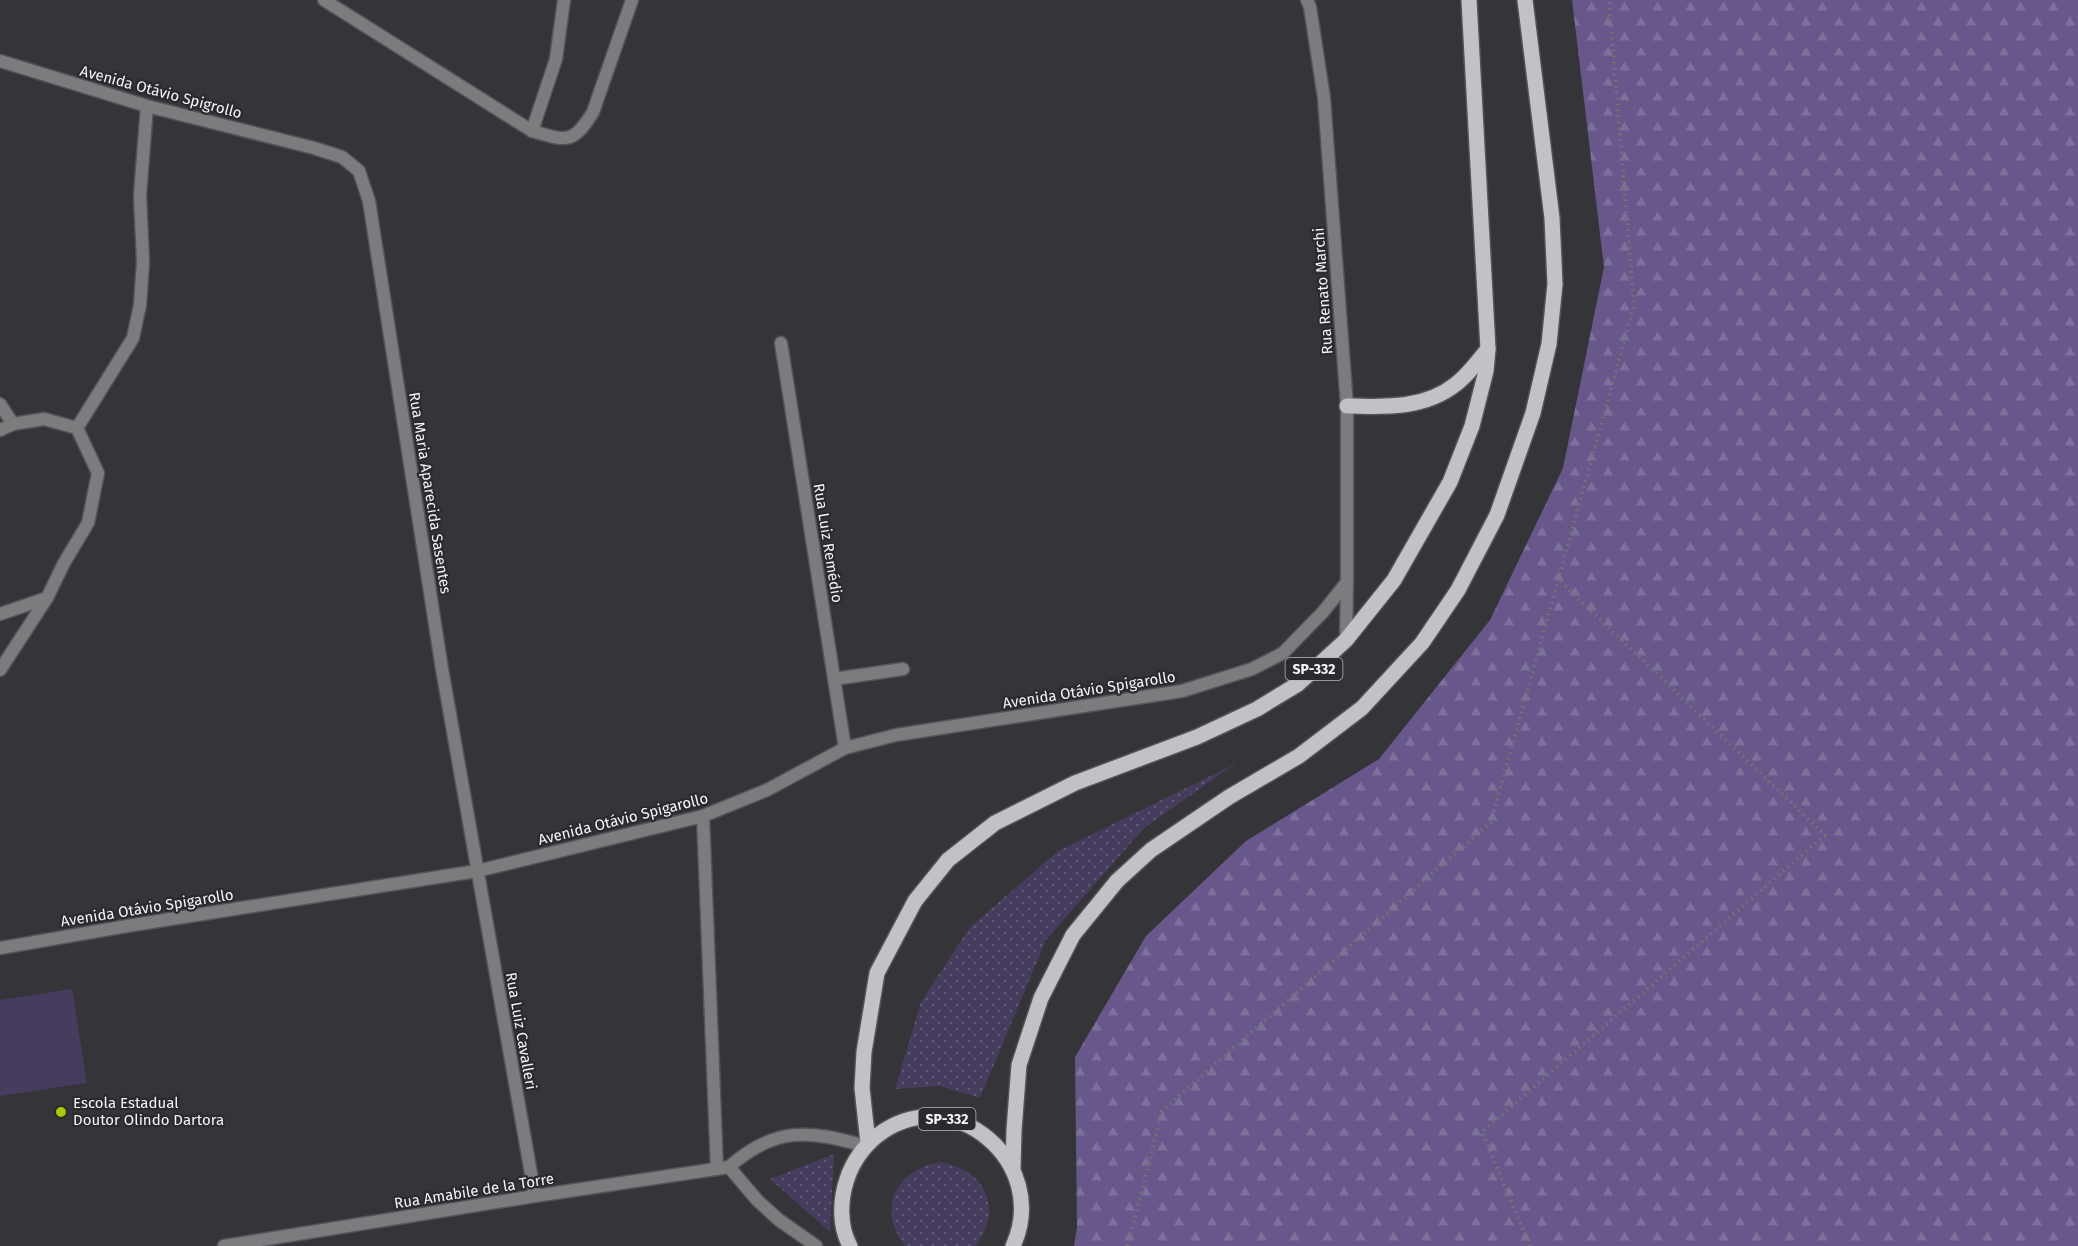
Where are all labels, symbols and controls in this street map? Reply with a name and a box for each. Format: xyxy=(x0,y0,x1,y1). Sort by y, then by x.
street label: Avenida Otávio Spigrollo xyxy=(78,62,244,122)
street label: Rua Renato Marchi xyxy=(1310,227,1336,355)
street label: Rua Maria Aparecida Sasentes xyxy=(405,391,455,595)
street label: Rua Luiz Remédio xyxy=(810,482,846,604)
road number: SP-332 xyxy=(1286,658,1342,680)
street label: Avenida Otávio Spigarollo xyxy=(1001,667,1177,713)
street label: Avenida Otávio Spigarollo xyxy=(536,789,710,849)
street label: Avenida Otávio Spigarollo xyxy=(59,885,235,931)
street label: Rua Luiz Cavalleri xyxy=(502,971,540,1091)
place label: Escola Estadual Doutor Olindo Dartora xyxy=(73,1094,224,1129)
marker: Escola Estadual Doutor Olindo Dartora xyxy=(54,1105,68,1119)
road number: SP-332 xyxy=(918,1108,976,1130)
street label: Rua Amabile de la Torre xyxy=(393,1169,555,1213)

